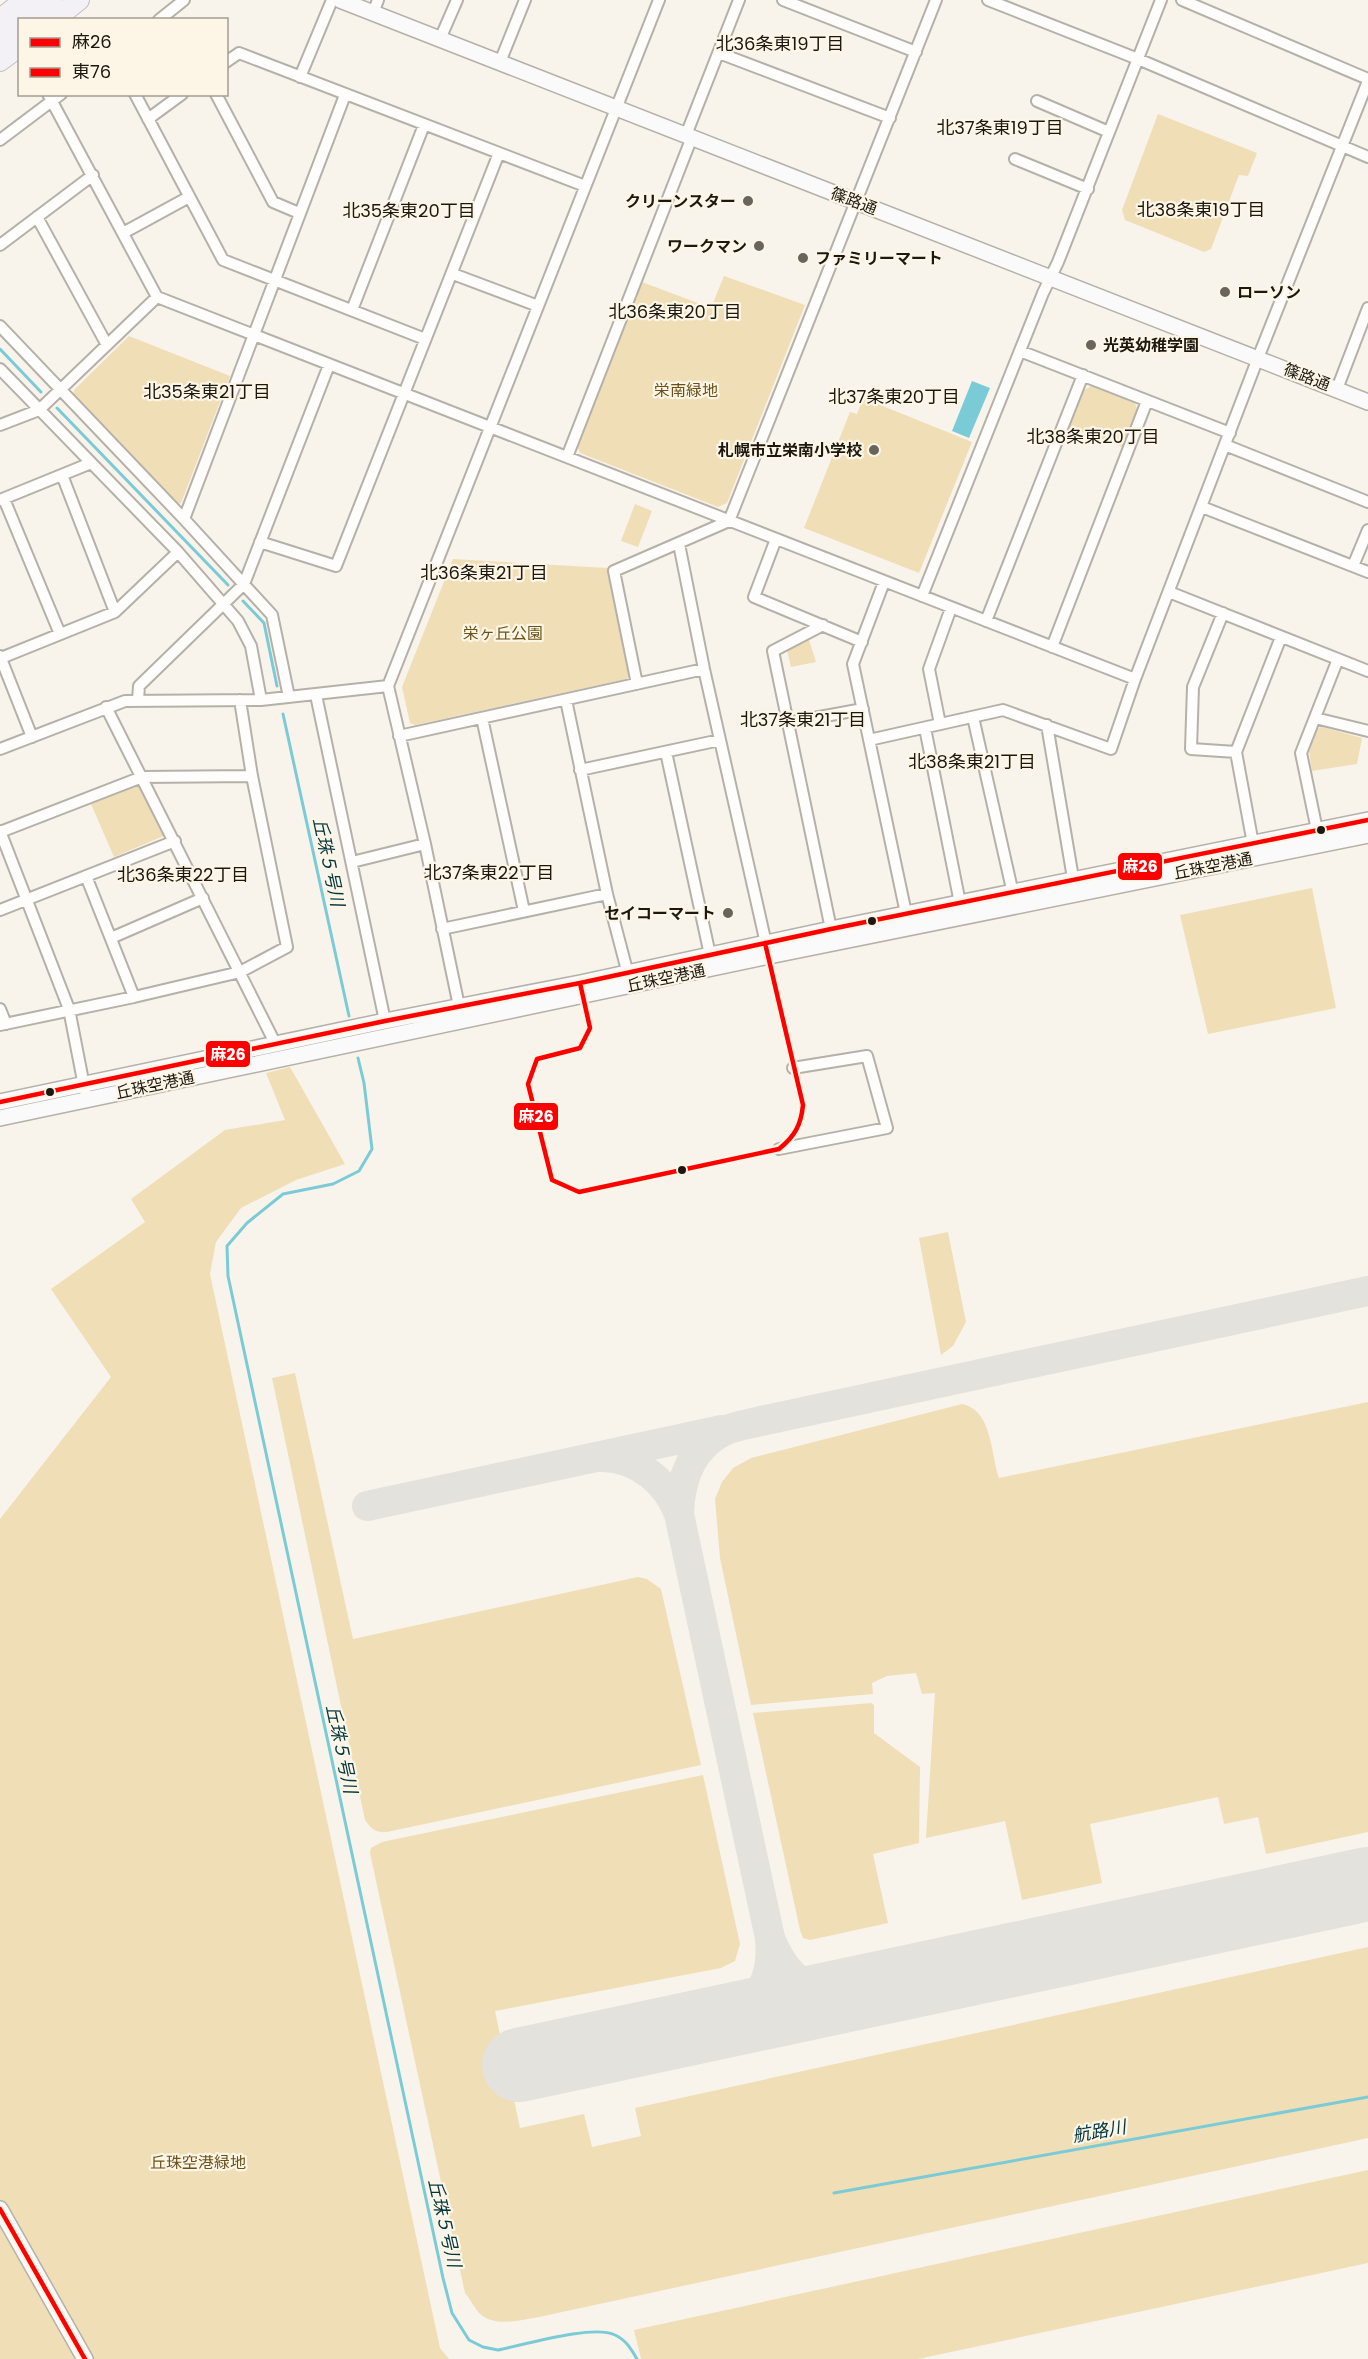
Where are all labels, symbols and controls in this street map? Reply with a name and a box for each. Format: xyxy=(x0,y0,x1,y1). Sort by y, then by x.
legend xyxy=(18,18,228,96)
text: 麻26 xyxy=(72,29,112,54)
district label: 北36条東19丁目 xyxy=(715,31,845,56)
text: 東76 xyxy=(72,59,111,84)
district label: 北37条東19丁目 xyxy=(936,115,1064,140)
street label: 篠路通 xyxy=(827,182,881,220)
place label: クリーンスター xyxy=(625,190,736,213)
marker: クリーンスター xyxy=(741,194,755,208)
district label: 北38条東19丁目 xyxy=(1136,197,1266,222)
district label: 北35条東20丁目 xyxy=(342,198,476,223)
place label: ワークマン xyxy=(667,235,747,258)
marker: ワークマン xyxy=(752,239,766,253)
place label: ファミリーマート xyxy=(815,247,943,270)
marker: ファミリーマート xyxy=(796,251,810,265)
place label: ローソン xyxy=(1237,281,1301,304)
marker: ローソン xyxy=(1218,285,1232,299)
district label: 北36条東20丁目 xyxy=(608,299,742,324)
place label: 光英幼稚学園 xyxy=(1103,334,1199,357)
marker: 光英幼稚学園 xyxy=(1084,338,1098,352)
street label: 篠路通 xyxy=(1280,358,1334,396)
district label: 北35条東21丁目 xyxy=(143,379,271,404)
park label: 栄南緑地 xyxy=(654,379,718,402)
district label: 北37条東20丁目 xyxy=(828,384,960,409)
district label: 北38条東20丁目 xyxy=(1026,424,1160,449)
place label: 札幌市立栄南小学校 xyxy=(718,439,862,462)
marker: 札幌市立栄南小学校 xyxy=(867,443,881,457)
district label: 北36条東21丁目 xyxy=(420,560,548,585)
park label: 栄ヶ丘公園 xyxy=(463,622,543,645)
district label: 北37条東21丁目 xyxy=(740,707,866,732)
district label: 北38条東21丁目 xyxy=(908,749,1036,774)
water label: 丘珠５号川 xyxy=(307,815,351,911)
unlabelled marker xyxy=(1315,824,1327,836)
street label: 丘珠空港通 xyxy=(1172,847,1254,885)
line badge: 麻26 xyxy=(1117,852,1163,881)
text: 麻26 xyxy=(1122,855,1158,878)
district label: 北37条東22丁目 xyxy=(423,860,555,885)
district label: 北36条東22丁目 xyxy=(117,862,249,887)
place label: セイコーマート xyxy=(604,902,716,925)
marker: セイコーマート xyxy=(721,906,735,920)
unlabelled marker xyxy=(866,915,878,927)
street label: 丘珠空港通 xyxy=(624,958,708,998)
line badge: 麻26 xyxy=(205,1040,251,1068)
text: 麻26 xyxy=(210,1043,246,1066)
street label: 丘珠空港通 xyxy=(113,1065,197,1105)
unlabelled marker xyxy=(44,1086,56,1098)
line badge: 麻26 xyxy=(513,1102,559,1131)
text: 麻26 xyxy=(518,1105,554,1128)
unlabelled marker xyxy=(676,1164,688,1176)
water label: 丘珠５号川 xyxy=(320,1702,364,1798)
water label: 航路川 xyxy=(1070,2114,1130,2148)
park label: 丘珠空港緑地 xyxy=(150,2151,246,2174)
water label: 丘珠５号川 xyxy=(423,2176,468,2272)

